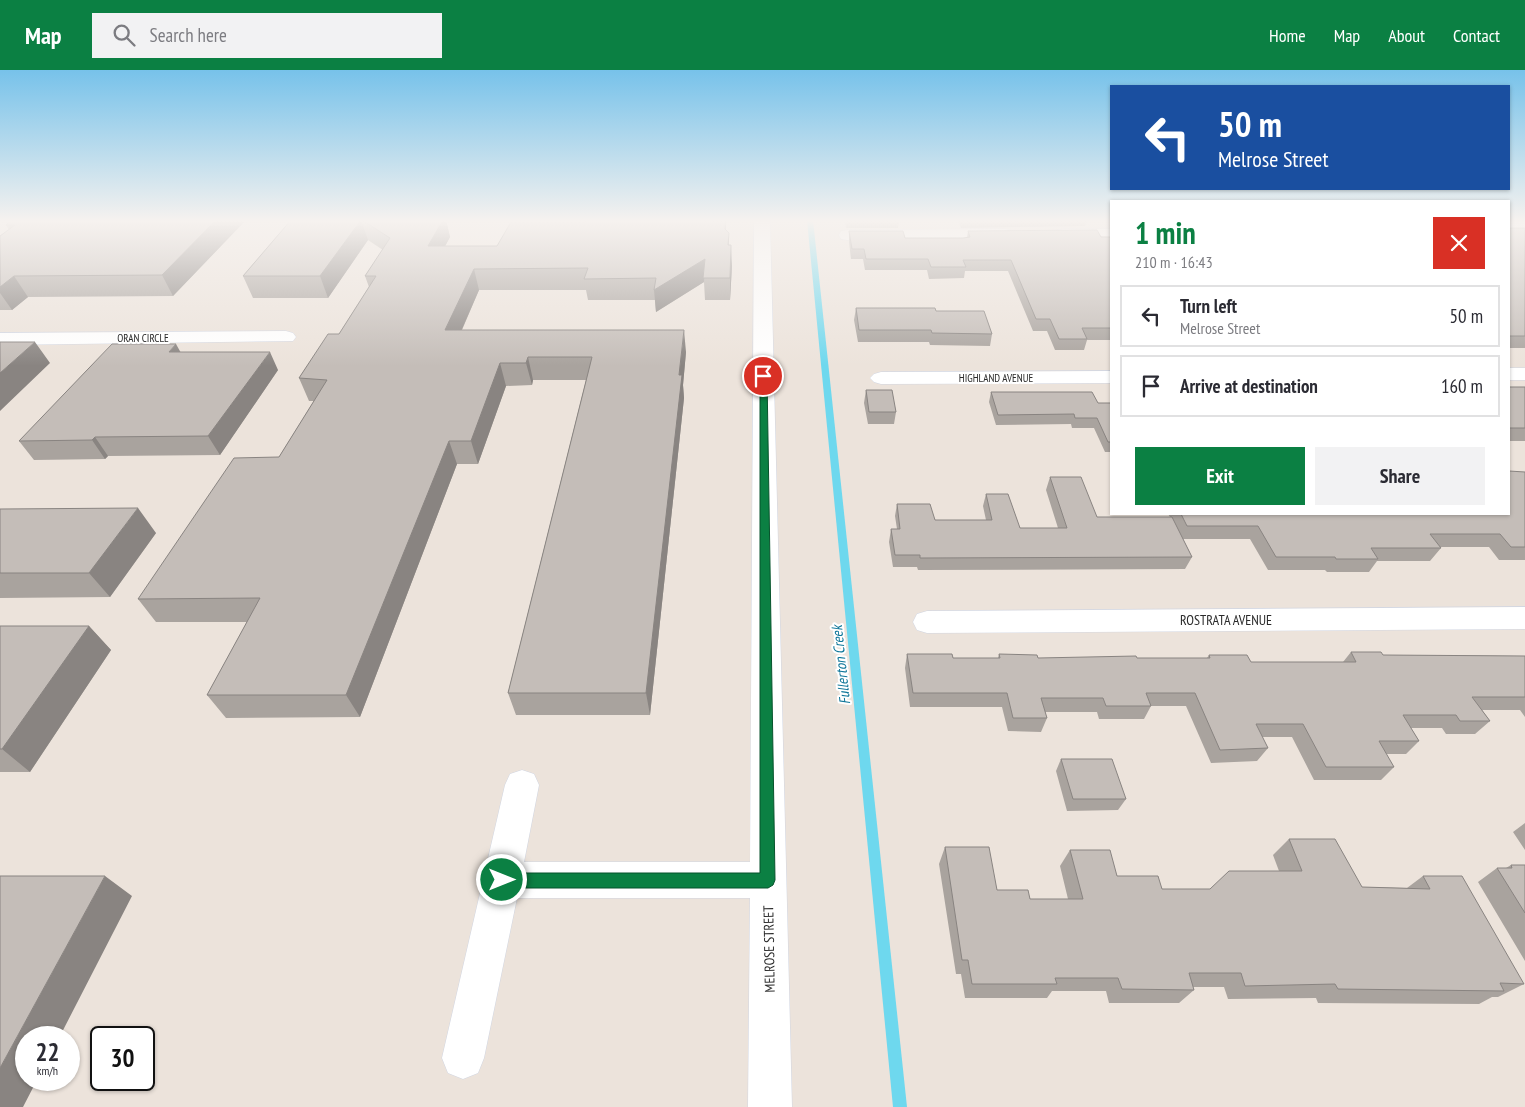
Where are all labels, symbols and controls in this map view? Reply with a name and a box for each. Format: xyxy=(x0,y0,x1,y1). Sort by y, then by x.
search box xyxy=(92,13,442,58)
text: Map xyxy=(25,20,62,51)
icon: search xyxy=(110,21,138,49)
text: Search here xyxy=(150,23,227,47)
text: Home xyxy=(1269,24,1306,47)
text: Map xyxy=(1334,24,1360,47)
text: About xyxy=(1388,24,1425,47)
text: Contact xyxy=(1453,24,1500,47)
text: 50 m xyxy=(1218,101,1282,147)
icon: left xyxy=(1135,105,1200,170)
text: Melrose Street xyxy=(1218,145,1328,173)
text: 1 min xyxy=(1135,213,1196,252)
button: close xyxy=(1433,217,1485,269)
text: 210 m · 16:43 xyxy=(1135,252,1213,272)
text: Turn left xyxy=(1180,294,1237,318)
icon: left xyxy=(1137,302,1165,330)
text: 50 m xyxy=(1450,304,1483,328)
text: Melrose Street xyxy=(1180,318,1260,338)
street label: ORAN CIRCLE xyxy=(117,331,169,345)
pin xyxy=(742,355,784,397)
icon: arrive xyxy=(749,362,777,390)
street label: HIGHLAND AVENUE xyxy=(959,371,1033,385)
icon: arrive xyxy=(1137,372,1165,400)
text: Arrive at destination xyxy=(1180,374,1318,398)
text: 160 m xyxy=(1441,374,1483,398)
button: Exit xyxy=(1135,447,1305,505)
button: Share xyxy=(1315,447,1485,505)
street label: ROSTRATA AVENUE xyxy=(1180,611,1272,629)
water label: Fullerton Creek xyxy=(827,622,854,706)
position arrow xyxy=(475,853,527,905)
street label: MELROSE STREET xyxy=(759,905,779,993)
speed limit sign: 30 xyxy=(90,1026,155,1091)
text: 22 xyxy=(36,1036,59,1068)
text: km/h xyxy=(37,1063,58,1078)

